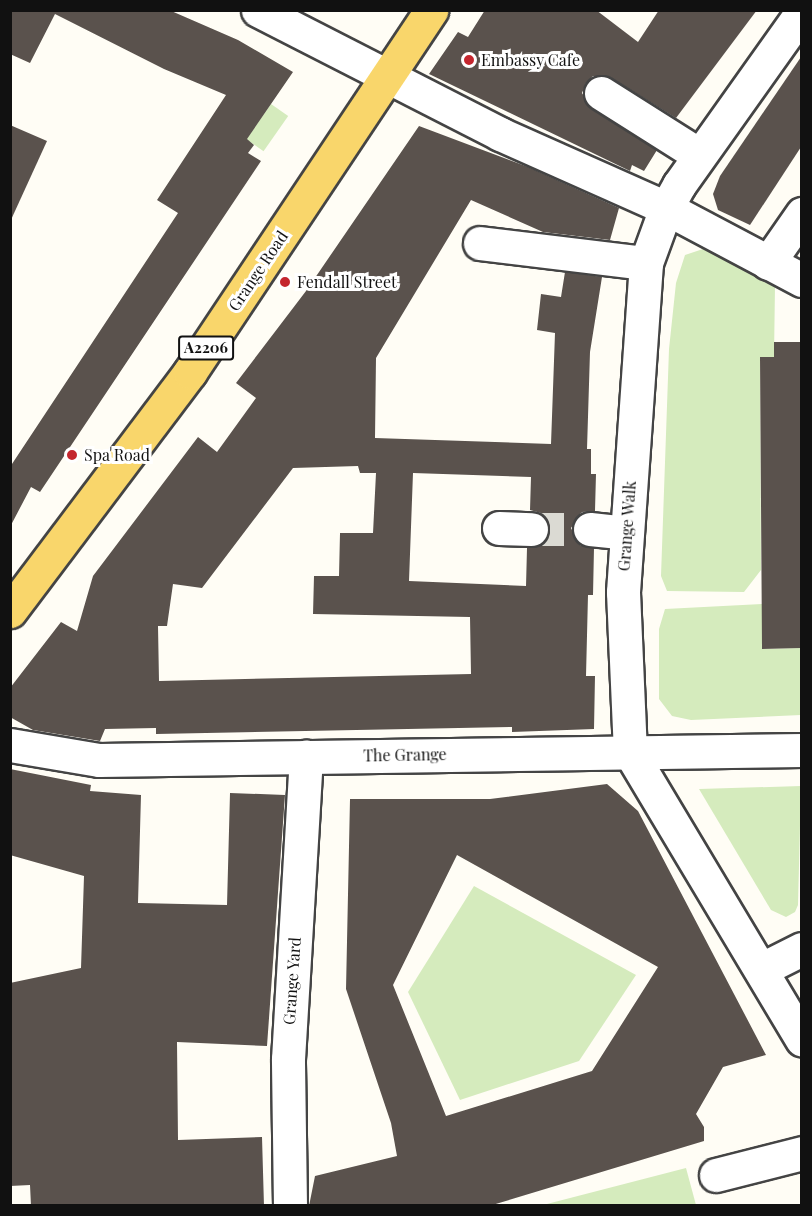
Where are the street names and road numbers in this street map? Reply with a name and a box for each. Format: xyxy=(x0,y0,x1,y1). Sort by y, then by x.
street label: Grange Road xyxy=(224,227,292,315)
road number: A2206 xyxy=(178,336,234,360)
street label: Grange Walk xyxy=(614,480,640,572)
street label: The Grange xyxy=(363,745,447,765)
street label: Grange Yard xyxy=(279,936,305,1026)

